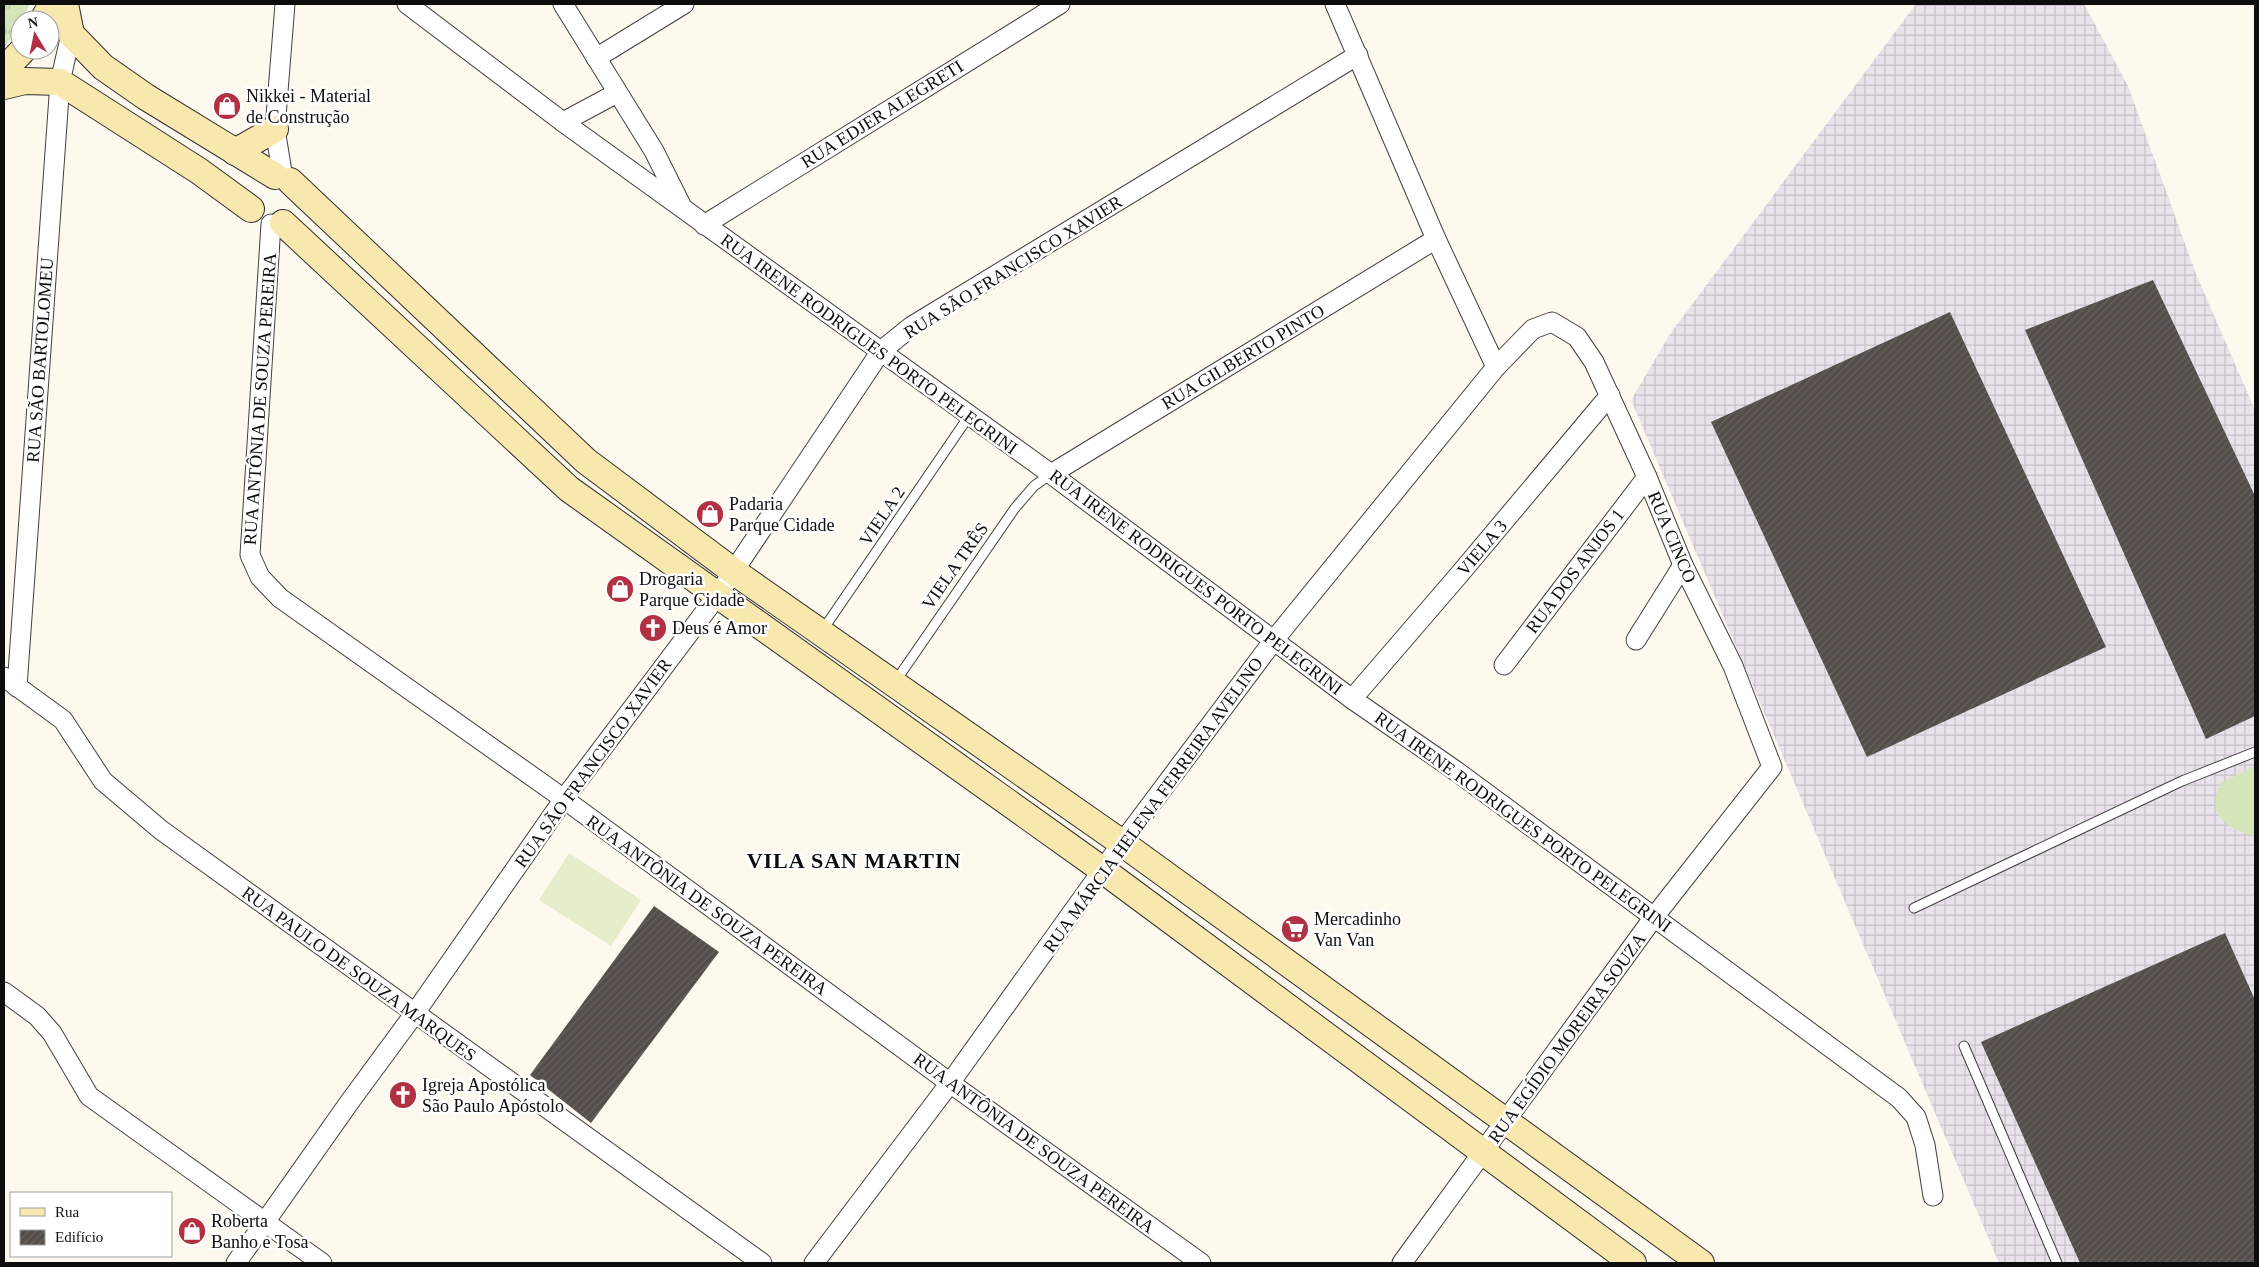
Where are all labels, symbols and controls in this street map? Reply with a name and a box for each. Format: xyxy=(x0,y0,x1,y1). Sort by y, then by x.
north arrow xyxy=(10,10,60,60)
text: N xyxy=(27,14,39,31)
street label: RUA EDJER ALEGRETI xyxy=(797,56,967,172)
place label: Nikkei - Material de Construção xyxy=(246,86,371,127)
shop icon: Nikkei - Material de Construção xyxy=(212,91,242,121)
street label: RUA SÃO FRANCISCO XAVIER xyxy=(900,191,1126,343)
street label: RUA IRENE RODRIGUES PORTO PELEGRINI xyxy=(717,230,1021,458)
street label: RUA ANTÔNIA DE SOUZA PEREIRA xyxy=(239,252,280,546)
street label: RUA SÃO BARTOLOMEU xyxy=(22,257,57,463)
street label: RUA GILBERTO PINTO xyxy=(1158,300,1328,414)
street label: RUA IRENE RODRIGUES PORTO PELEGRINI xyxy=(1046,465,1346,699)
street label: VIELA 2 xyxy=(855,483,909,549)
street label: RUA CINCO xyxy=(1644,488,1700,586)
place label: Padaria Parque Cidade xyxy=(729,494,834,535)
shop icon: Padaria Parque Cidade xyxy=(695,499,725,529)
street label: RUA DOS ANJOS 1 xyxy=(1522,505,1628,637)
street label: VIELA 3 xyxy=(1453,516,1511,580)
street label: VIELA TRÊS xyxy=(917,518,992,613)
place label: Drogaria Parque Cidade xyxy=(639,569,744,610)
shop icon: Drogaria Parque Cidade xyxy=(605,574,635,604)
church icon: Deus é Amor xyxy=(638,613,668,643)
place label: Deus é Amor xyxy=(672,618,767,638)
street label: RUA MÁRCIA HELENA FERREIRA AVELINO xyxy=(1038,653,1267,956)
street label: RUA SÃO FRANCISCO XAVIER xyxy=(510,654,676,871)
street label: RUA IRENE RODRIGUES PORTO PELEGRINI xyxy=(1371,708,1675,936)
street label: RUA ANTÔNIA DE SOUZA PEREIRA xyxy=(583,810,832,999)
district label: VILA SAN MARTIN xyxy=(747,848,961,873)
street label: RUA PAULO DE SOUZA MARQUES xyxy=(238,882,480,1066)
place label: Mercadinho Van Van xyxy=(1314,909,1401,950)
supermarket icon: Mercadinho Van Van xyxy=(1280,914,1310,944)
street label: RUA EGÍDIO MOREIRA SOUZA xyxy=(1483,929,1650,1147)
street label: RUA ANTÔNIA DE SOUZA PEREIRA xyxy=(910,1048,1159,1237)
place label: Igreja Apostólica São Paulo Apóstolo xyxy=(422,1075,564,1116)
church icon: Igreja Apostólica São Paulo Apóstolo xyxy=(388,1080,418,1110)
legend xyxy=(10,1192,172,1257)
text: Rua xyxy=(55,1204,80,1220)
place label: Roberta Banho e Tosa xyxy=(211,1211,308,1252)
shop icon: Roberta Banho e Tosa xyxy=(177,1216,207,1246)
text: Edifício xyxy=(55,1229,103,1245)

